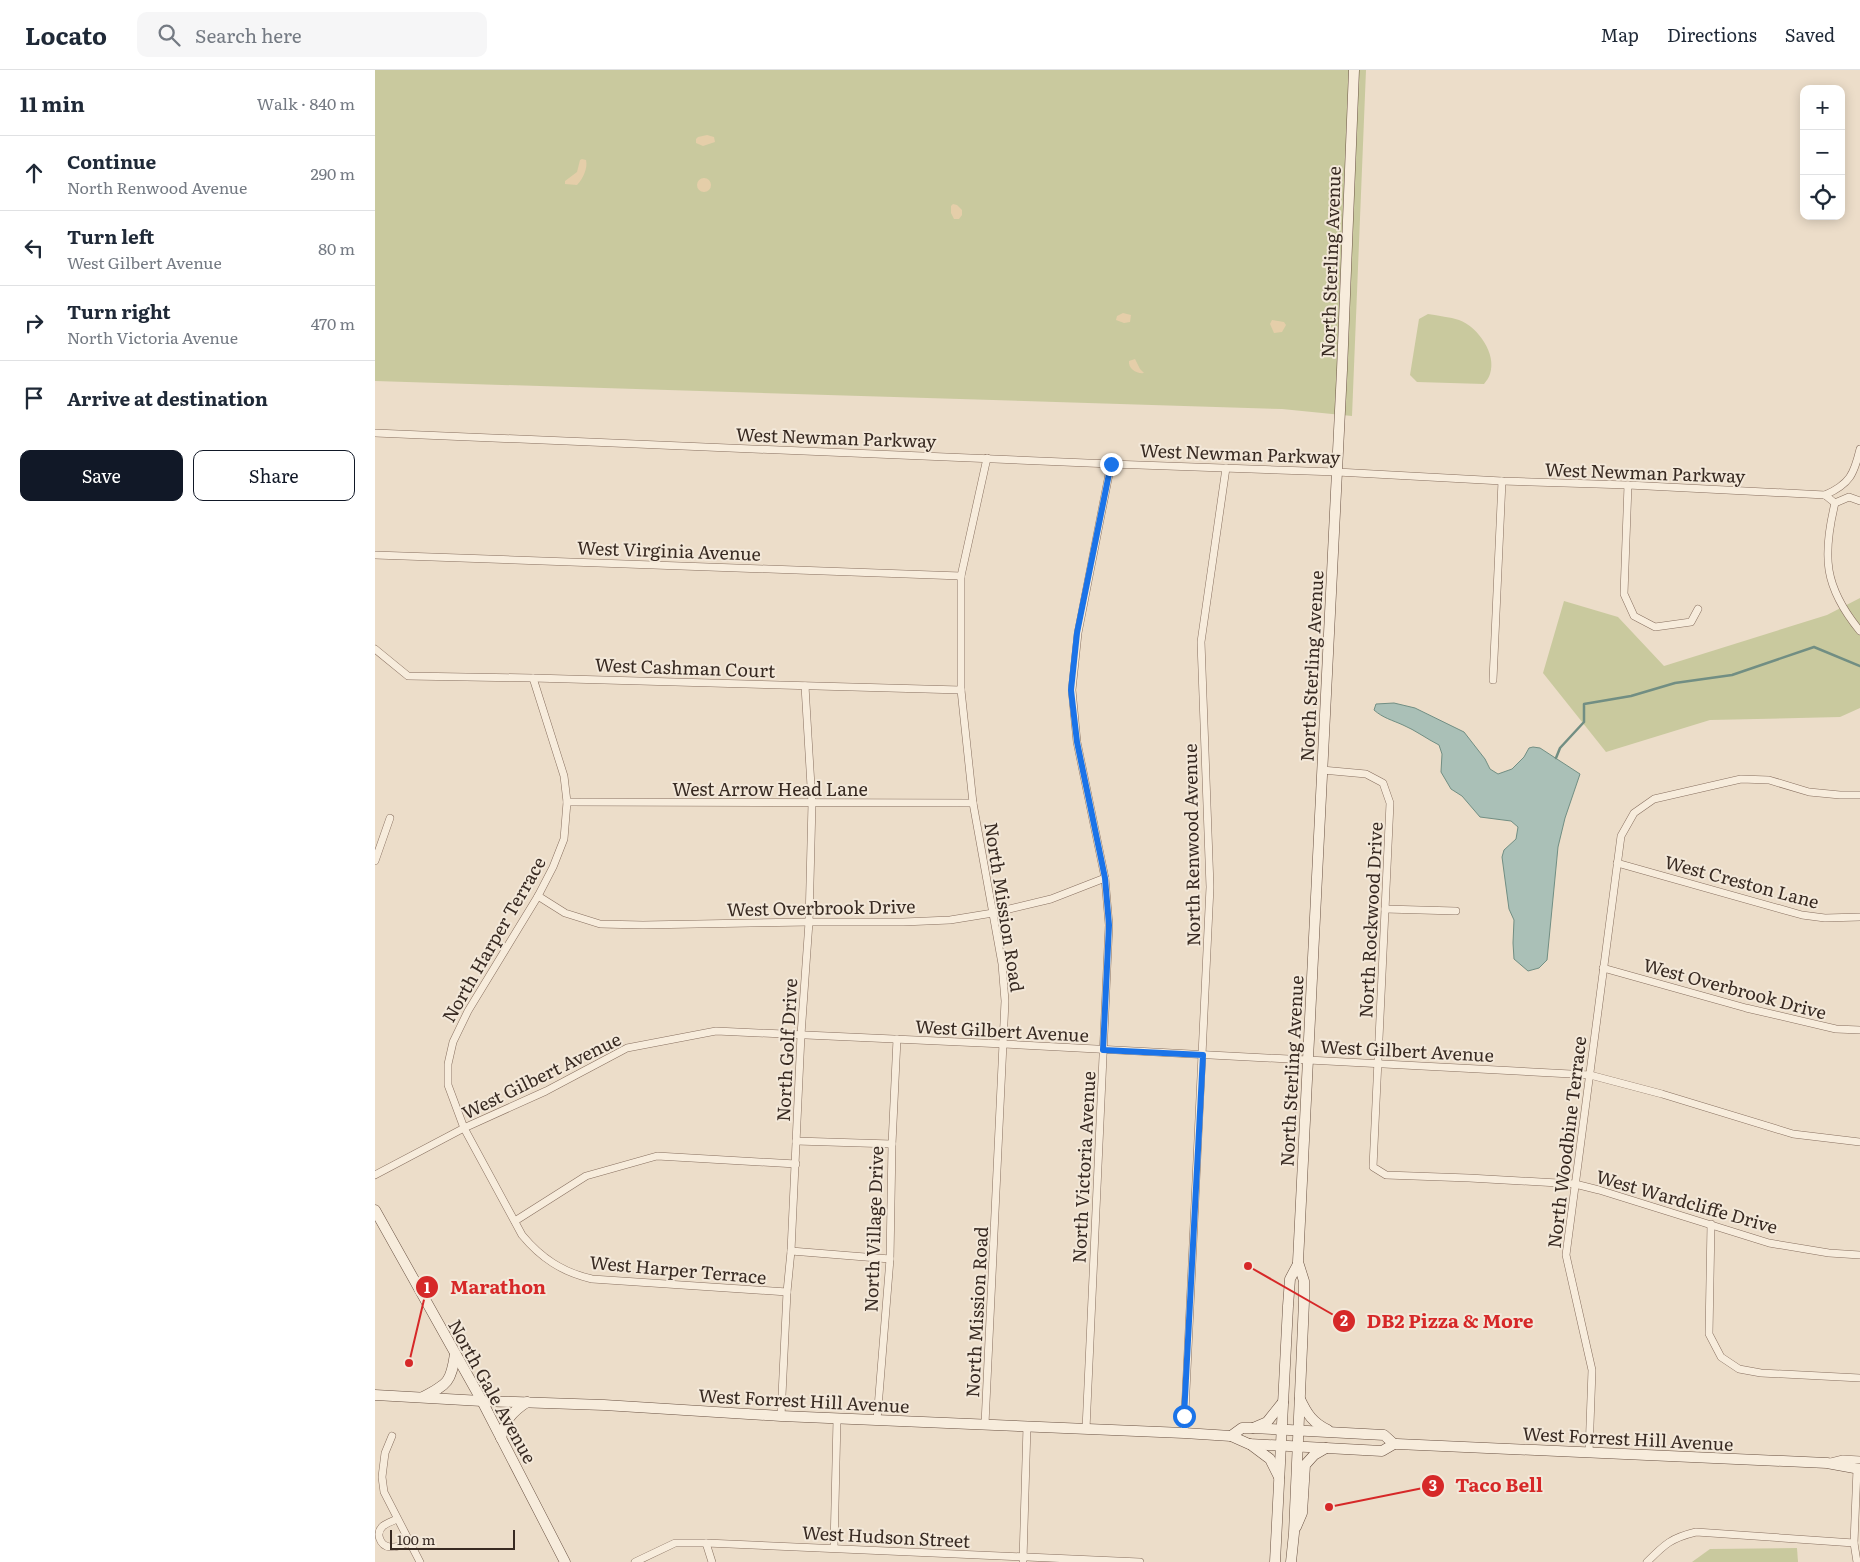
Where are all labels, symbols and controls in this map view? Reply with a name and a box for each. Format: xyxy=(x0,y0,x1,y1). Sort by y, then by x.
search box xyxy=(137,12,487,57)
text: Locato xyxy=(25,17,107,52)
icon: search xyxy=(155,21,183,49)
text: Search here xyxy=(195,21,302,49)
text: Map xyxy=(1601,21,1639,48)
text: Directions xyxy=(1667,21,1757,48)
text: Saved xyxy=(1785,21,1835,48)
map controls xyxy=(1800,85,1845,220)
button: + xyxy=(1800,85,1845,130)
text: 11 min xyxy=(20,87,85,118)
text: Walk · 840 m xyxy=(257,91,355,115)
button: − xyxy=(1800,130,1845,175)
text: Continue xyxy=(67,147,156,175)
icon: ahead xyxy=(20,159,48,187)
text: 290 m xyxy=(311,161,355,185)
street label: North Sterling Avenue xyxy=(1313,166,1347,358)
text: North Renwood Avenue xyxy=(67,175,247,199)
button: locate xyxy=(1800,175,1845,220)
text: Turn left xyxy=(67,222,154,250)
icon: left xyxy=(20,234,48,262)
text: 80 m xyxy=(318,236,355,260)
text: West Gilbert Avenue xyxy=(67,250,222,274)
text: Turn right xyxy=(67,297,171,325)
icon: right xyxy=(20,309,48,337)
text: 470 m xyxy=(311,311,355,335)
text: North Victoria Avenue xyxy=(67,325,238,349)
icon: arrive xyxy=(20,384,48,412)
text: Arrive at destination xyxy=(67,384,268,412)
street label: West Newman Parkway xyxy=(735,420,937,454)
street label: West Newman Parkway xyxy=(1139,436,1341,470)
button: Save xyxy=(20,450,183,501)
button: Share xyxy=(193,450,355,501)
route end xyxy=(1100,453,1123,476)
street label: West Newman Parkway xyxy=(1544,455,1746,489)
street label: West Virginia Avenue xyxy=(577,533,761,567)
street label: North Sterling Avenue xyxy=(1293,570,1329,762)
street label: West Cashman Court xyxy=(594,650,776,684)
street label: North Renwood Avenue xyxy=(1176,743,1206,947)
street label: West Arrow Head Lane xyxy=(672,775,868,802)
street label: North Mission Road xyxy=(978,820,1032,994)
street label: North Rockwood Drive xyxy=(1351,821,1389,1019)
street label: West Creston Lane xyxy=(1662,847,1822,915)
street label: North Harper Terrace xyxy=(434,851,552,1027)
street label: West Overbrook Drive xyxy=(726,892,916,922)
street label: West Overbrook Drive xyxy=(1640,951,1830,1025)
street label: North Sterling Avenue xyxy=(1273,975,1309,1167)
street label: North Golf Drive xyxy=(769,978,803,1122)
street label: West Gilbert Avenue xyxy=(914,1012,1090,1048)
street label: West Gilbert Avenue xyxy=(457,1025,625,1125)
street label: West Gilbert Avenue xyxy=(1319,1032,1495,1068)
street label: North Woodbine Terrace xyxy=(1540,1034,1592,1250)
street label: North Victoria Avenue xyxy=(1064,1070,1102,1264)
street label: North Village Drive xyxy=(857,1145,889,1313)
street label: West Wardcliffe Drive xyxy=(1593,1162,1781,1240)
street label: North Mission Road xyxy=(958,1226,994,1398)
street label: West Harper Terrace xyxy=(588,1248,768,1290)
callout: Marathon xyxy=(414,1270,556,1304)
text: Marathon xyxy=(450,1272,546,1300)
text: 1 xyxy=(424,1275,430,1298)
callout: DB2 Pizza & More xyxy=(1331,1304,1543,1338)
text: DB2 Pizza & More xyxy=(1366,1306,1534,1334)
text: 2 xyxy=(1340,1308,1348,1331)
street label: North Gale Avenue xyxy=(442,1314,544,1468)
street label: West Forrest Hill Avenue xyxy=(698,1381,910,1419)
route start xyxy=(1173,1405,1196,1428)
street label: West Forrest Hill Avenue xyxy=(1522,1419,1734,1457)
callout: Taco Bell xyxy=(1420,1469,1553,1503)
text: Taco Bell xyxy=(1455,1470,1543,1498)
text: 3 xyxy=(1429,1473,1437,1496)
street label: West Hudson Street xyxy=(801,1518,972,1554)
scale bar xyxy=(390,1527,515,1550)
text: 100 m xyxy=(397,1529,435,1549)

